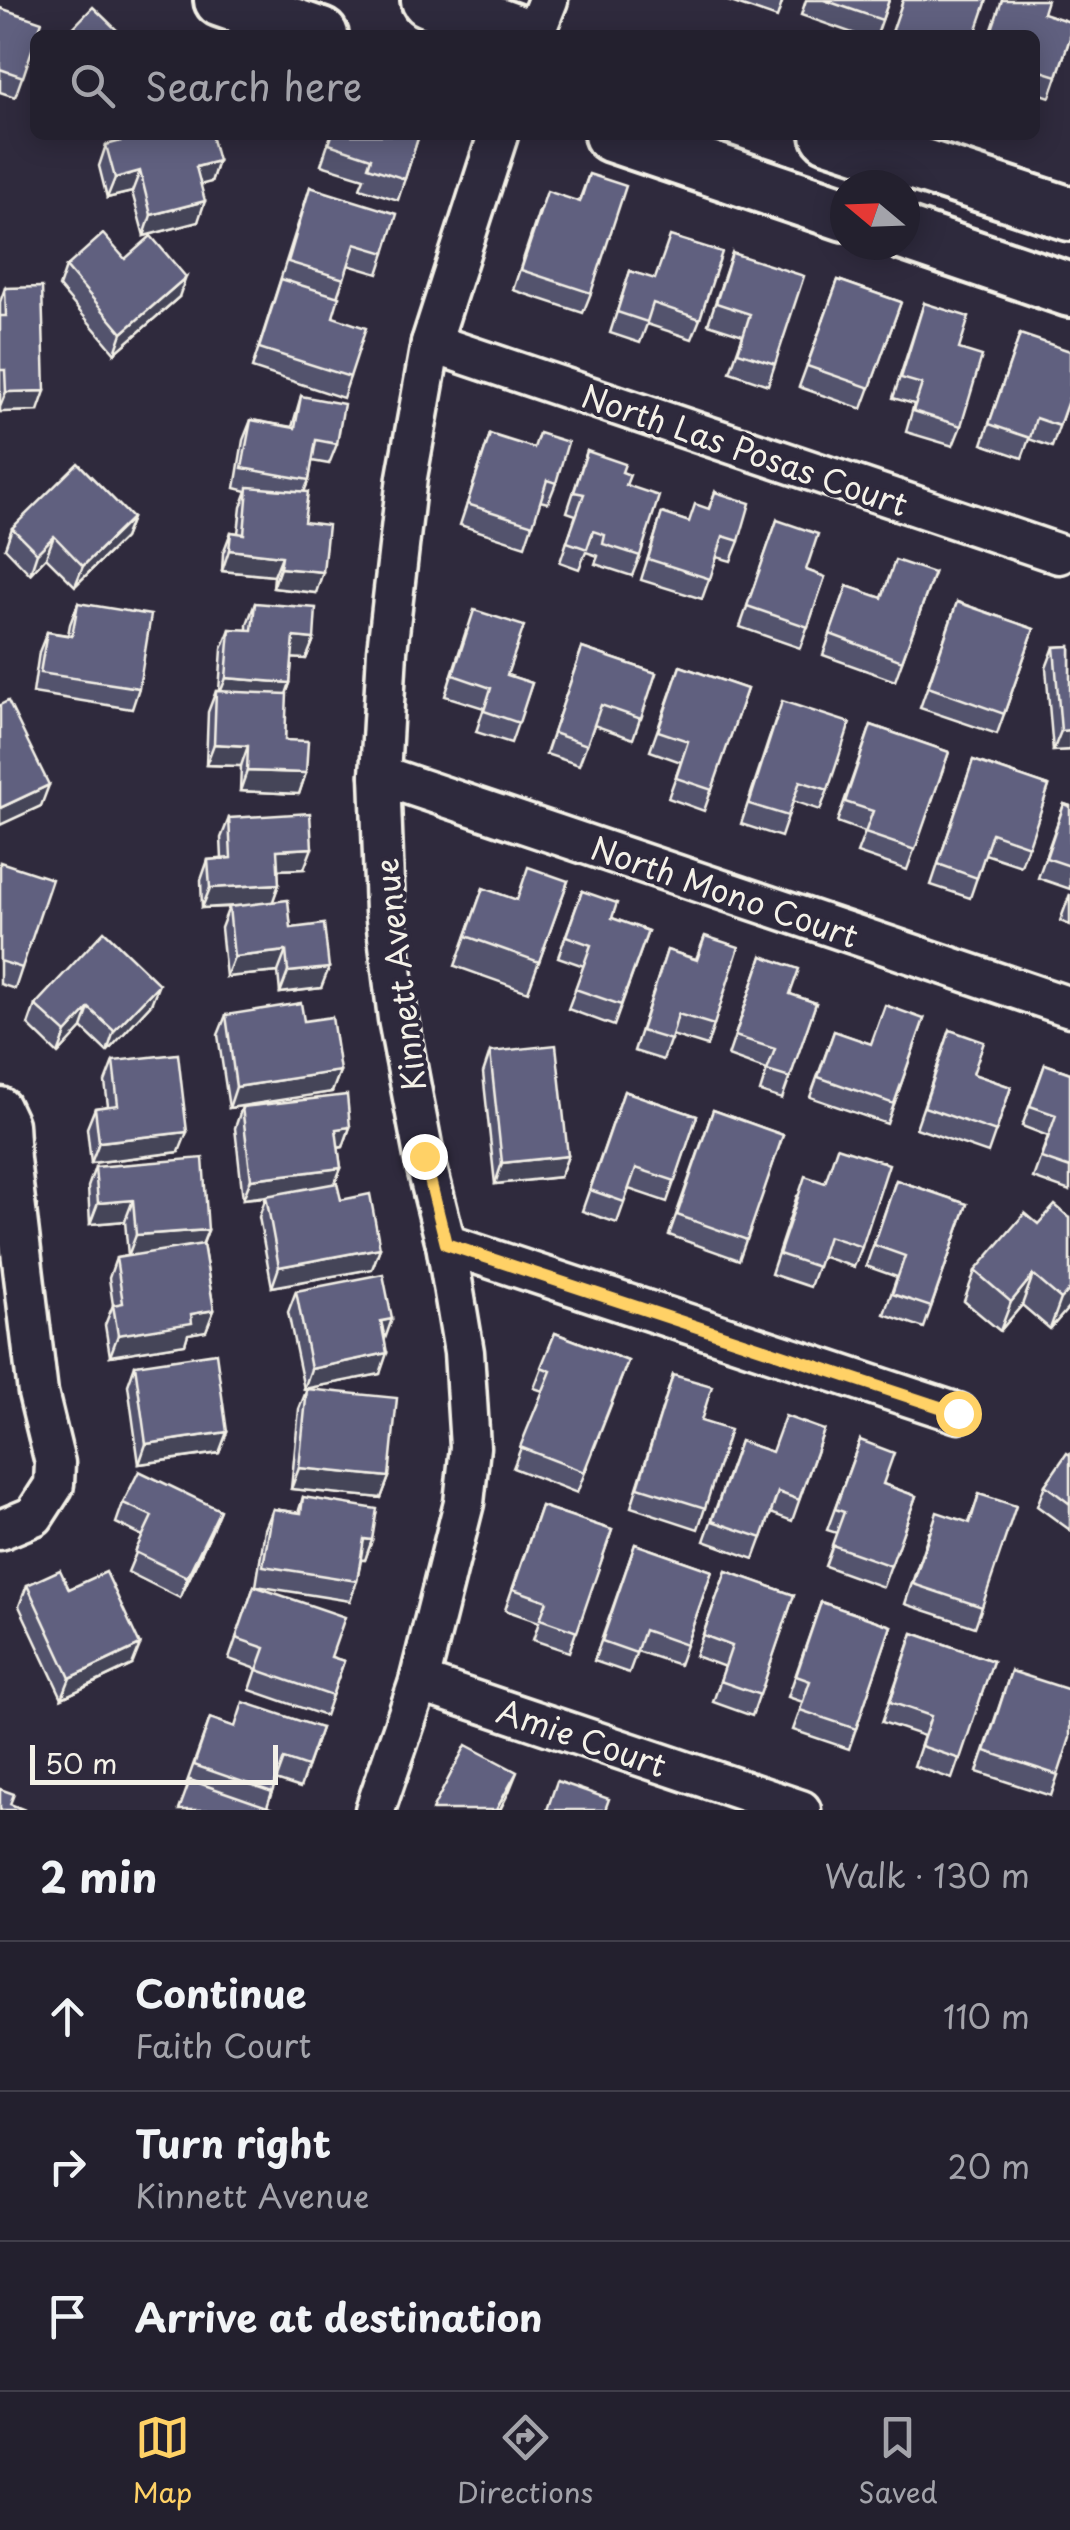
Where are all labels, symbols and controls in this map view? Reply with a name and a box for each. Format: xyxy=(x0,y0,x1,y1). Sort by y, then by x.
search box xyxy=(30,30,1040,140)
text: Search here xyxy=(145,57,362,114)
icon: search xyxy=(65,58,120,113)
north arrow xyxy=(830,170,920,260)
street label: North Las Posas Court xyxy=(576,371,914,527)
street label: North Mono Court xyxy=(585,823,865,959)
street label: Kinnett Avenue xyxy=(361,856,437,1094)
route end xyxy=(402,1134,448,1180)
route start xyxy=(936,1391,982,1437)
street label: Amie Court xyxy=(491,1686,673,1788)
scale bar xyxy=(30,1740,278,1784)
text: 50 m xyxy=(45,1741,118,1784)
text: 2 min xyxy=(40,1844,157,1907)
text: Walk · 130 m xyxy=(825,1851,1030,1899)
text: Continue xyxy=(135,1964,306,2021)
icon: ahead xyxy=(40,1989,95,2044)
text: 110 m xyxy=(943,1992,1030,2040)
text: Faith Court xyxy=(135,2021,311,2069)
text: Turn right xyxy=(135,2114,331,2171)
icon: right xyxy=(40,2139,95,2194)
text: 20 m xyxy=(948,2142,1030,2190)
text: Kinnett Avenue xyxy=(135,2171,369,2219)
text: Arrive at destination xyxy=(135,2288,543,2345)
icon: arrive xyxy=(40,2289,95,2344)
tab: Map xyxy=(132,2410,192,2513)
tab: Directions xyxy=(457,2410,593,2513)
tab: Saved xyxy=(858,2410,938,2513)

